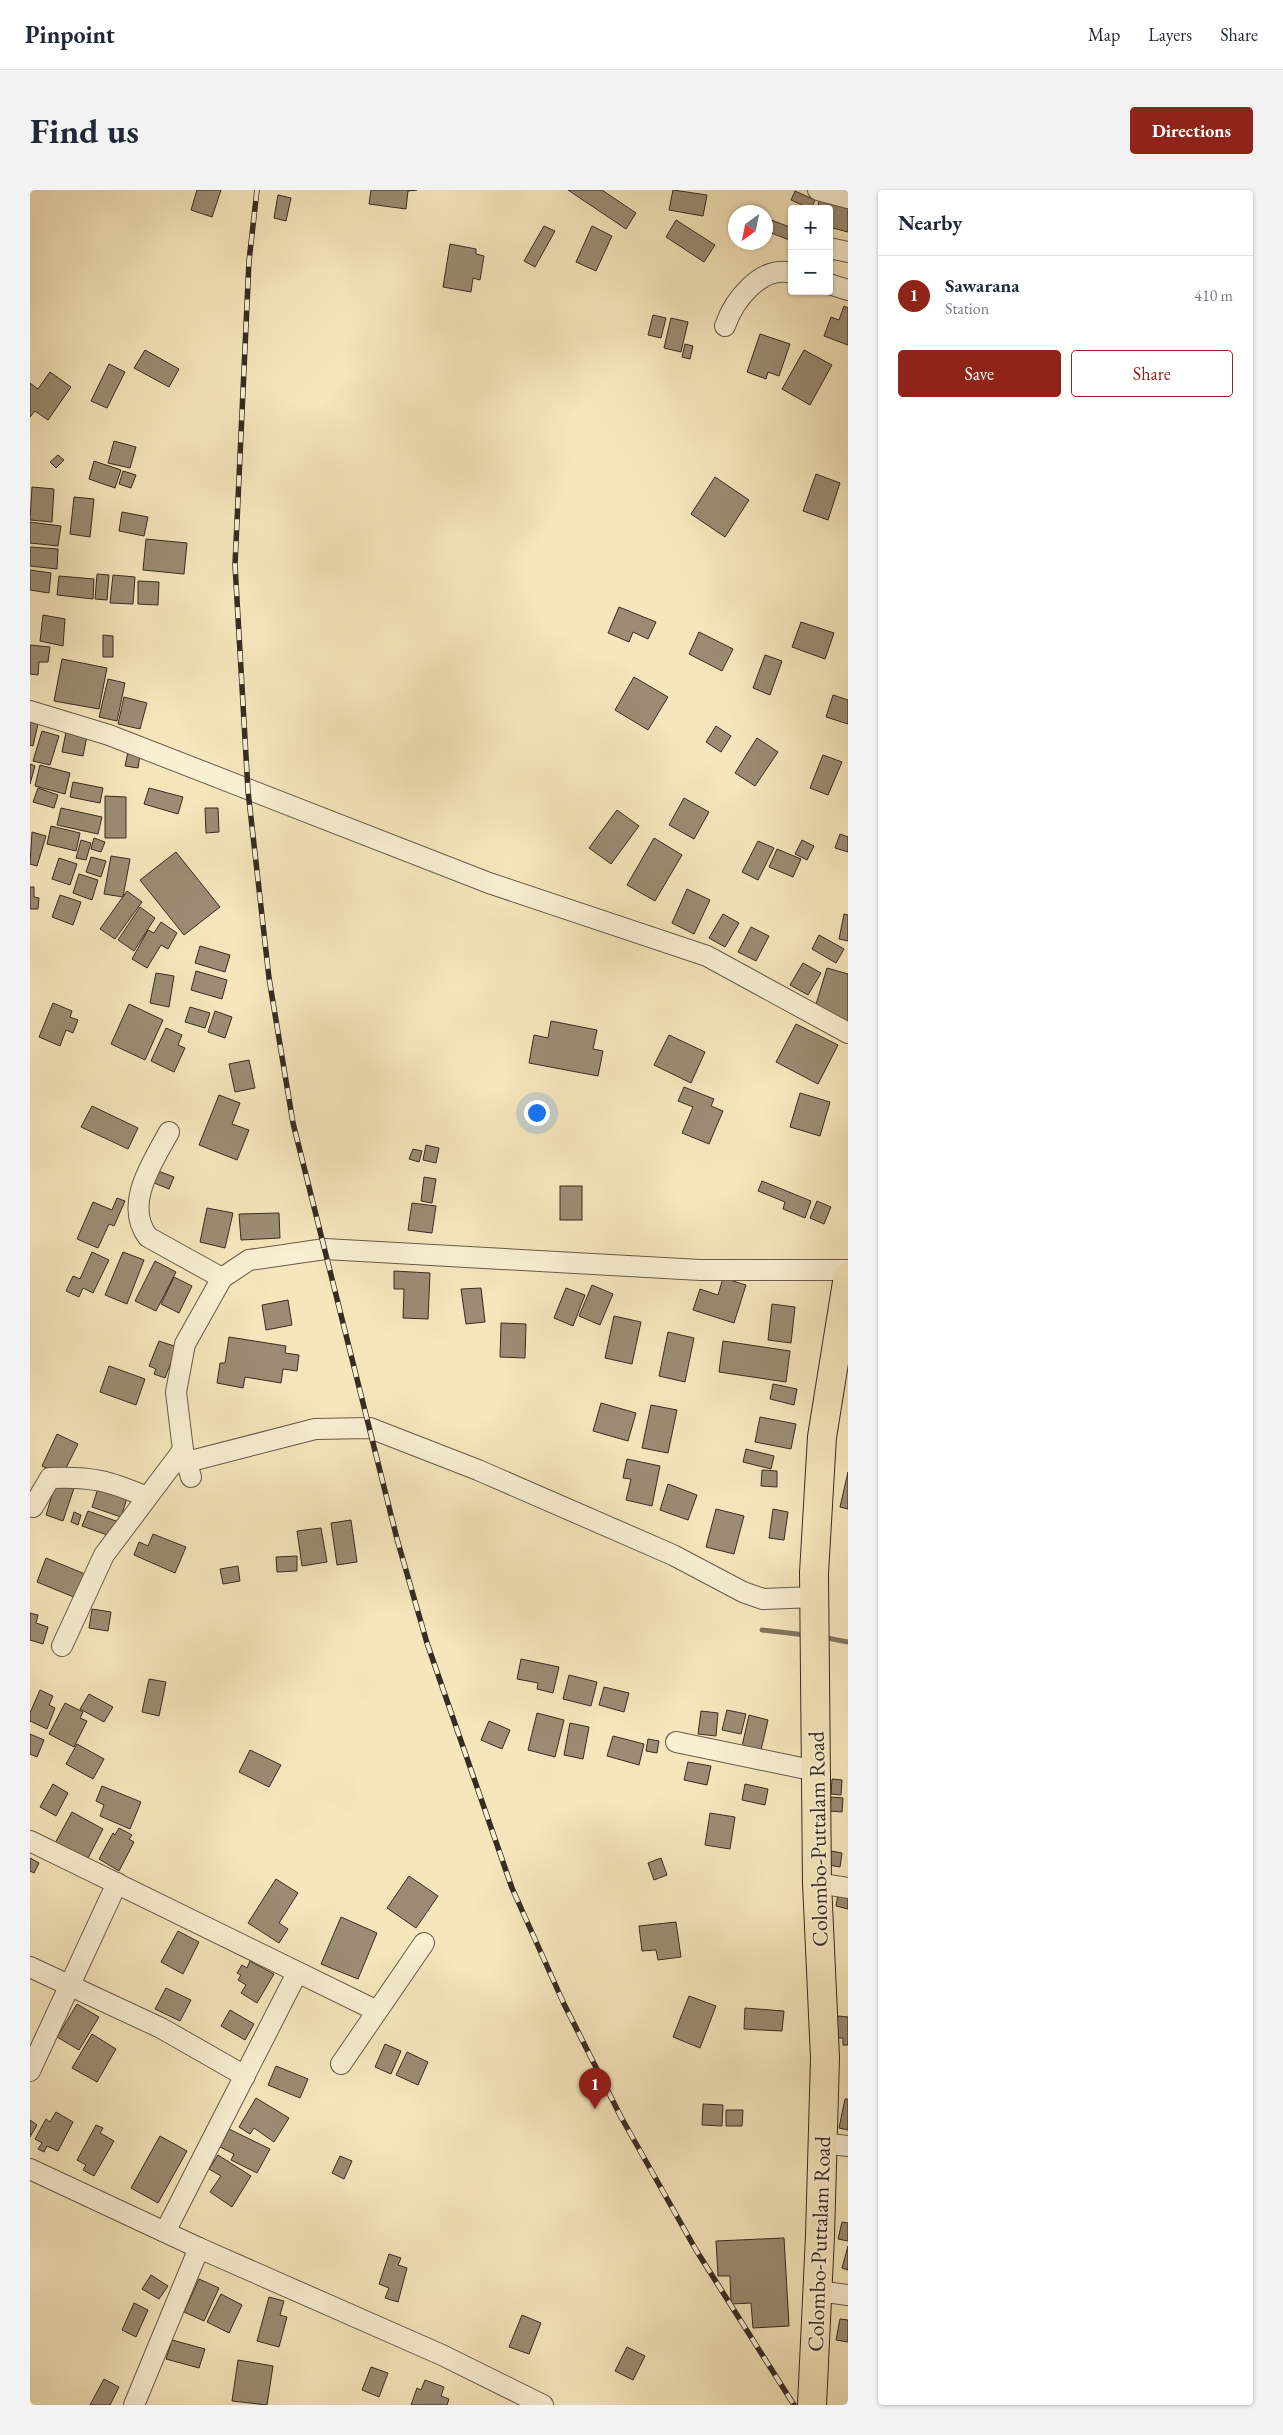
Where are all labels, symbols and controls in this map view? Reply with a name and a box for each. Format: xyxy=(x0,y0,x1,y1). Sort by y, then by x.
text: Pinpoint xyxy=(25,19,115,50)
text: Map xyxy=(1088,23,1120,46)
text: Layers xyxy=(1148,23,1192,46)
text: Share xyxy=(1220,23,1258,46)
button: Directions xyxy=(1130,107,1253,154)
text: Find us xyxy=(30,108,139,153)
north arrow xyxy=(728,205,773,250)
map controls xyxy=(788,205,833,295)
button: + xyxy=(788,205,833,250)
text: Nearby xyxy=(898,209,962,236)
button: − xyxy=(788,250,833,295)
text: Sawarana xyxy=(945,273,1020,298)
text: 1 xyxy=(910,285,918,306)
text: 410 m xyxy=(1194,285,1233,306)
text: Station xyxy=(945,298,989,319)
button: Save xyxy=(898,350,1061,397)
button: Share xyxy=(1071,350,1233,397)
your location xyxy=(524,1100,550,1126)
street label: Colombo-Puttalam Road xyxy=(802,1730,834,1947)
pin: 1 xyxy=(579,2068,611,2109)
street label: Colombo-Puttalam Road xyxy=(801,2135,837,2352)

